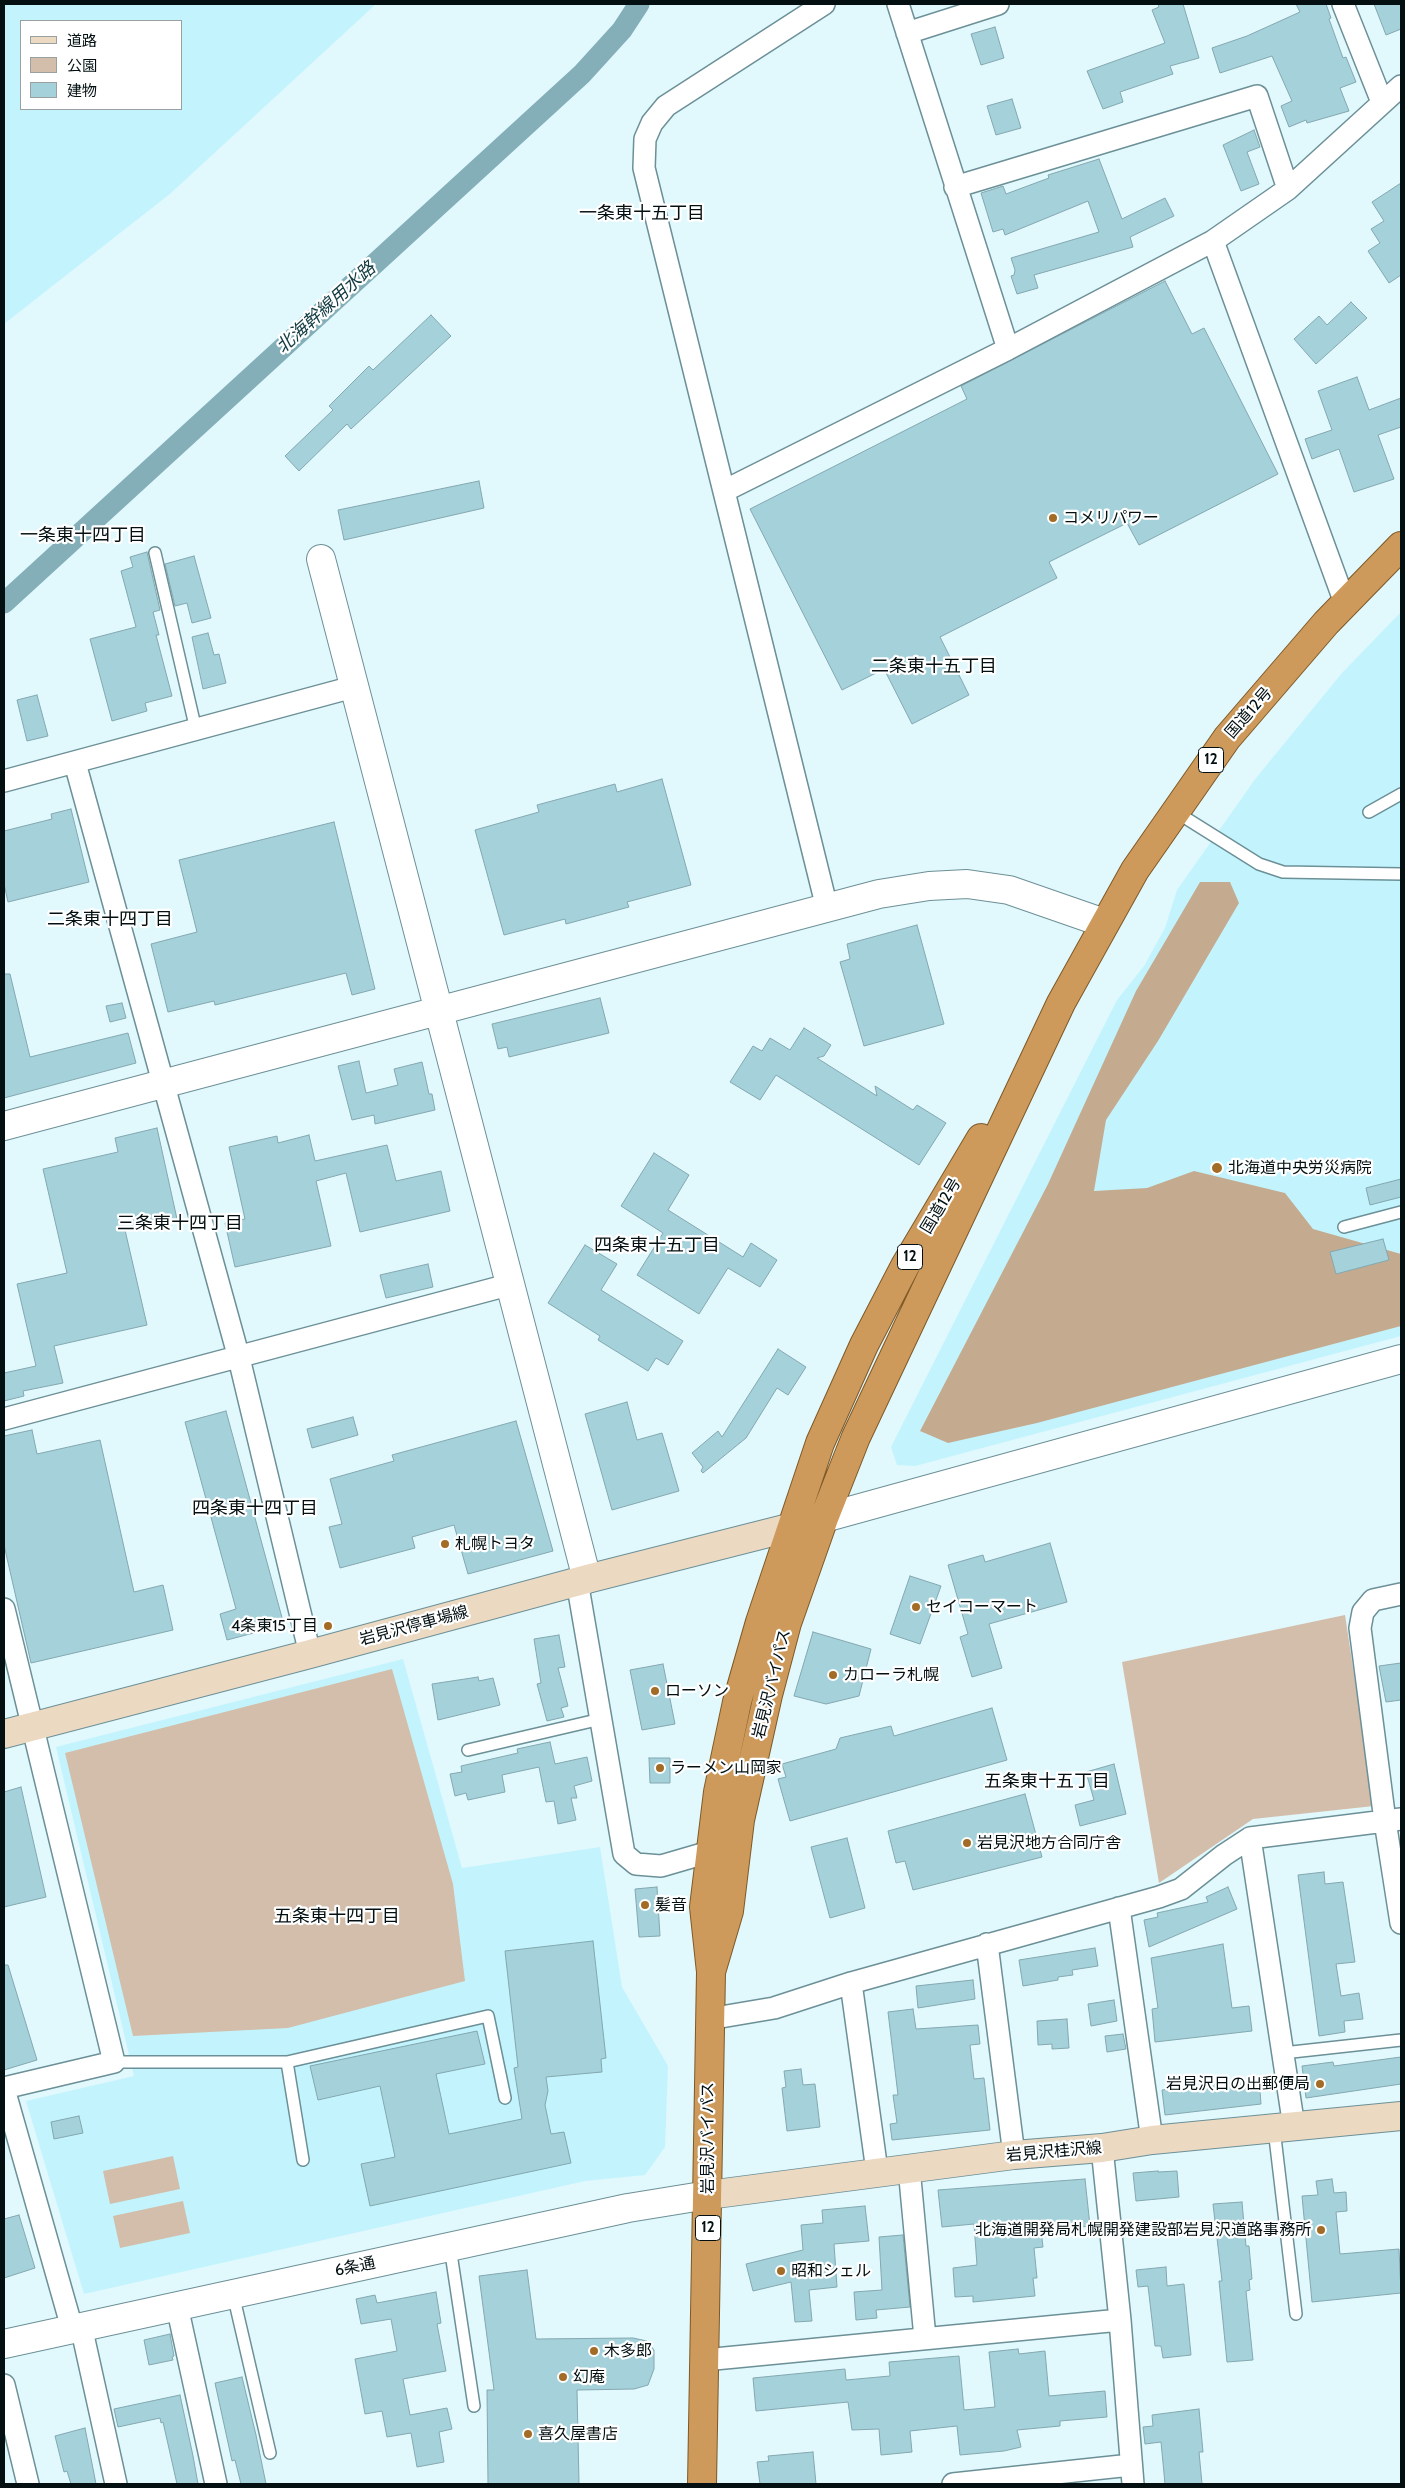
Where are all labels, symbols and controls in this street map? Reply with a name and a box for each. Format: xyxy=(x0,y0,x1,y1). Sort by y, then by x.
legend xyxy=(20,20,182,110)
text: 道路 xyxy=(67,32,97,50)
text: 公園 xyxy=(67,57,97,75)
text: 建物 xyxy=(67,82,97,100)
district label: 一条東十五丁目 xyxy=(579,203,705,225)
water label: 北海幹線用水路 xyxy=(272,258,380,358)
place label: コメリパワー xyxy=(1063,508,1159,528)
marker: コメリパワー xyxy=(1047,512,1059,524)
district label: 一条東十四丁目 xyxy=(20,525,146,547)
district label: 二条東十五丁目 xyxy=(871,656,997,678)
street label: 国道12号 xyxy=(1222,683,1276,743)
road number: 12 xyxy=(1198,748,1224,772)
district label: 二条東十四丁目 xyxy=(47,909,173,931)
place label: 北海道中央労災病院 xyxy=(1228,1158,1372,1178)
marker: 北海道中央労災病院 xyxy=(1210,1161,1224,1175)
street label: 国道12号 xyxy=(917,1175,965,1237)
district label: 三条東十四丁目 xyxy=(117,1213,243,1235)
district label: 四条東十五丁目 xyxy=(594,1235,720,1257)
road number: 12 xyxy=(898,1244,922,1270)
district label: 四条東十四丁目 xyxy=(192,1498,318,1520)
place label: 札幌トヨタ xyxy=(455,1534,535,1554)
marker: 札幌トヨタ xyxy=(439,1538,451,1550)
place label: セイコーマート xyxy=(926,1597,1038,1617)
marker: セイコーマート xyxy=(910,1601,922,1613)
street label: 岩見沢停車場線 xyxy=(357,1602,471,1650)
place label: 4条東15丁目 xyxy=(231,1616,318,1636)
marker: 4条東15丁目 xyxy=(322,1620,334,1632)
street label: 岩見沢バイパス xyxy=(749,1627,795,1741)
place label: カローラ札幌 xyxy=(843,1665,939,1685)
marker: カローラ札幌 xyxy=(827,1669,839,1681)
place label: ローソン xyxy=(665,1681,729,1701)
marker: ローソン xyxy=(649,1685,661,1697)
place label: ラーメン山岡家 xyxy=(670,1758,782,1778)
marker: ラーメン山岡家 xyxy=(654,1762,666,1774)
district label: 五条東十五丁目 xyxy=(984,1771,1110,1793)
place label: 岩見沢地方合同庁舎 xyxy=(977,1833,1121,1853)
marker: 岩見沢地方合同庁舎 xyxy=(961,1837,973,1849)
place label: 髪音 xyxy=(655,1895,687,1915)
marker: 髪音 xyxy=(639,1899,651,1911)
district label: 五条東十四丁目 xyxy=(274,1906,400,1928)
place label: 岩見沢日の出郵便局 xyxy=(1166,2074,1310,2094)
marker: 岩見沢日の出郵便局 xyxy=(1314,2078,1326,2090)
street label: 岩見沢バイパス xyxy=(698,2082,718,2194)
street label: 岩見沢桂沢線 xyxy=(1005,2138,1103,2166)
road number: 12 xyxy=(696,2216,720,2240)
place label: 北海道開発局札幌開発建設部岩見沢道路事務所 xyxy=(975,2220,1311,2240)
marker: 北海道開発局札幌開発建設部岩見沢道路事務所 xyxy=(1315,2224,1327,2236)
street label: 6条通 xyxy=(333,2253,377,2281)
place label: 昭和シェル xyxy=(791,2261,871,2281)
marker: 昭和シェル xyxy=(775,2265,787,2277)
place label: 木多郎 xyxy=(604,2341,652,2361)
marker: 木多郎 xyxy=(588,2345,600,2357)
place label: 幻庵 xyxy=(573,2367,605,2387)
marker: 幻庵 xyxy=(557,2371,569,2383)
place label: 喜久屋書店 xyxy=(538,2424,618,2444)
marker: 喜久屋書店 xyxy=(522,2428,534,2440)

